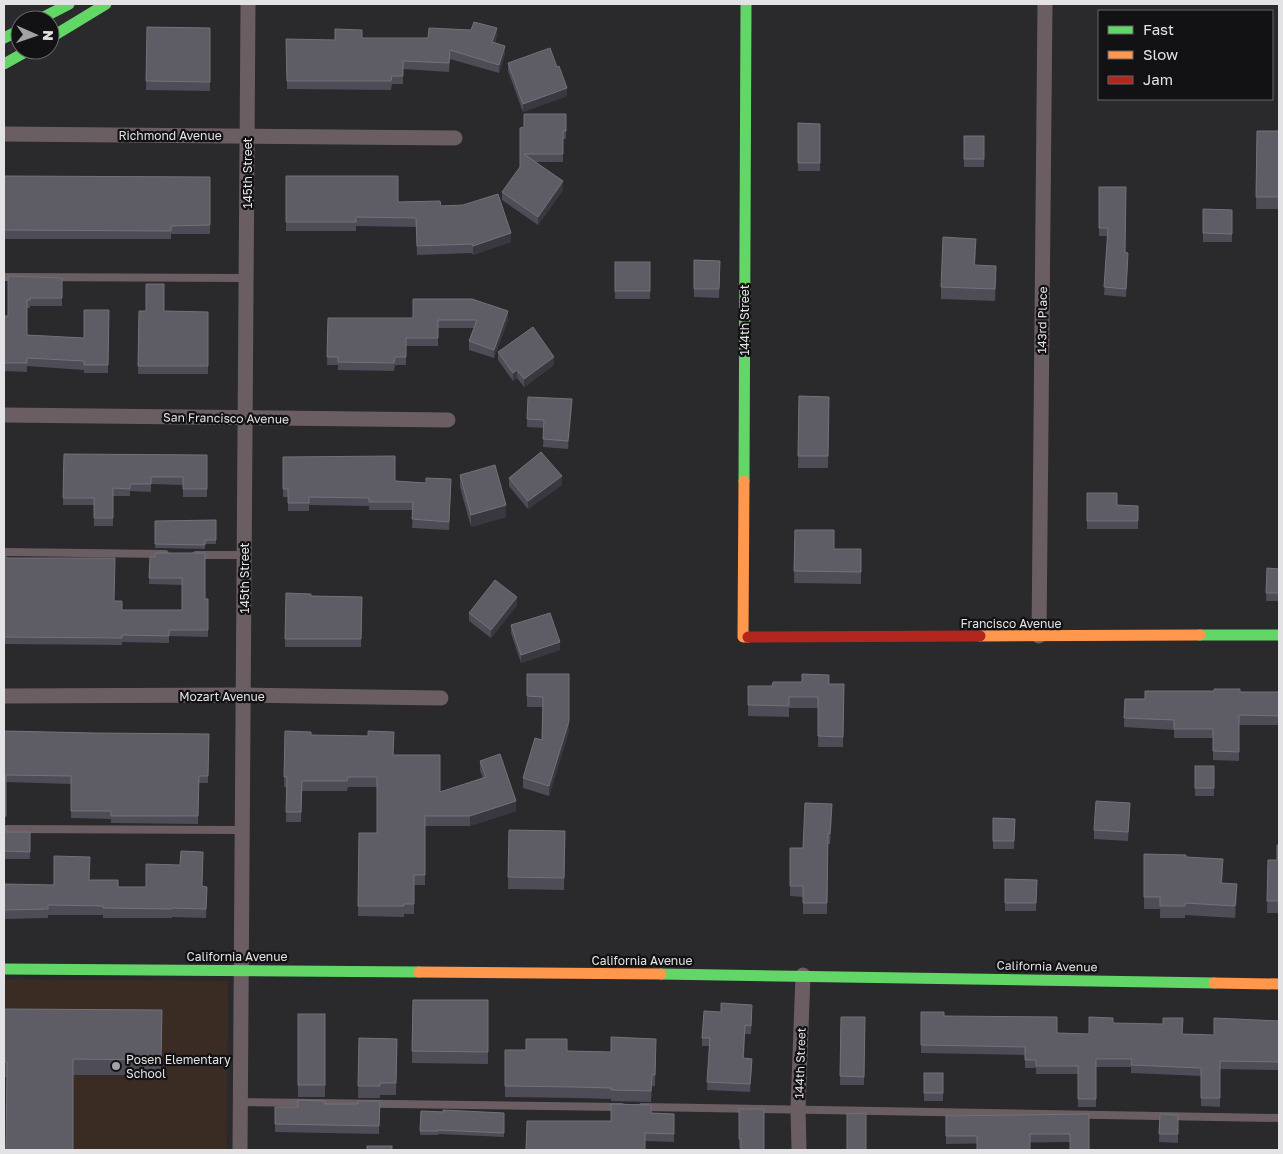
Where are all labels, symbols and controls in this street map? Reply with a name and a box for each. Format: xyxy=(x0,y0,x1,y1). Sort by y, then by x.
north arrow xyxy=(10,10,60,60)
legend xyxy=(1098,10,1273,100)
text: Fast xyxy=(1143,20,1174,38)
text: N xyxy=(40,30,57,41)
text: Slow xyxy=(1143,45,1178,63)
text: Jam xyxy=(1143,70,1173,88)
street label: Richmond Avenue xyxy=(118,128,222,143)
street label: 145th Street xyxy=(240,137,255,208)
street label: 144th Street xyxy=(737,284,752,356)
street label: 143rd Place xyxy=(1034,286,1050,354)
street label: San Francisco Avenue xyxy=(163,409,289,427)
street label: 145th Street xyxy=(237,542,252,613)
street label: Francisco Avenue xyxy=(960,616,1062,631)
street label: Mozart Avenue xyxy=(179,689,265,704)
street label: California Avenue xyxy=(187,949,287,964)
street label: California Avenue xyxy=(592,953,692,968)
street label: California Avenue xyxy=(996,958,1098,974)
street label: 144th Street xyxy=(791,1027,809,1099)
place label: Posen Elementary School xyxy=(126,1052,231,1081)
marker: Posen Elementary School xyxy=(110,1060,122,1072)

